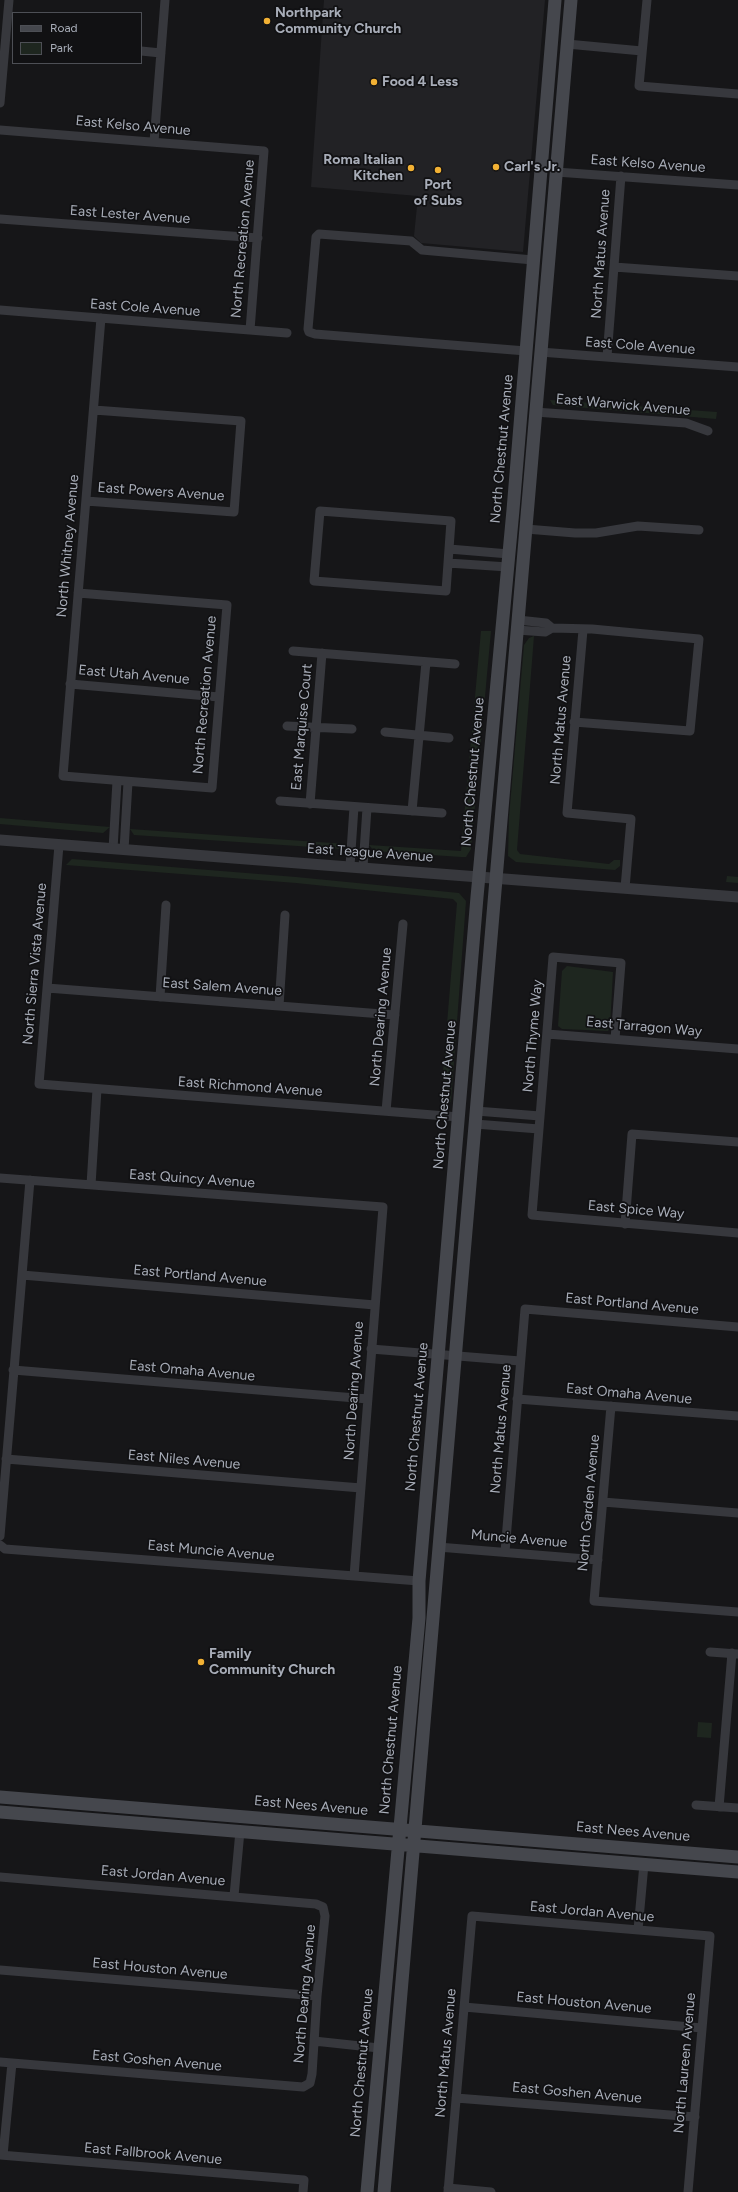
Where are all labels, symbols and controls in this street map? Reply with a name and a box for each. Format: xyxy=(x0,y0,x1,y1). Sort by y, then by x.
place label: Northpark Community Church xyxy=(275,5,401,38)
legend xyxy=(12,12,142,64)
marker: Northpark Community Church xyxy=(262,16,272,26)
text: Road xyxy=(50,21,78,35)
text: Park xyxy=(50,41,73,55)
place label: Food 4 Less xyxy=(382,74,458,90)
marker: Food 4 Less xyxy=(369,77,379,87)
street label: East Kelso Avenue xyxy=(75,113,191,139)
place label: Roma Italian Kitchen xyxy=(323,152,403,184)
street label: East Kelso Avenue xyxy=(590,152,706,176)
street label: North Recreation Avenue xyxy=(228,159,258,319)
place label: Carl's Jr. xyxy=(504,159,560,175)
marker: Carl's Jr. xyxy=(491,162,501,172)
marker: Roma Italian Kitchen xyxy=(406,163,416,173)
marker: Port of Subs xyxy=(433,165,443,175)
place label: Port of Subs xyxy=(414,177,462,210)
street label: North Matus Avenue xyxy=(588,189,614,319)
street label: East Lester Avenue xyxy=(69,202,191,228)
street label: East Cole Avenue xyxy=(89,296,201,320)
street label: East Cole Avenue xyxy=(584,334,696,358)
street label: North Chestnut Avenue xyxy=(487,374,517,524)
street label: East Warwick Avenue xyxy=(555,391,691,419)
street label: North Whitney Avenue xyxy=(53,474,83,618)
street label: East Powers Avenue xyxy=(97,479,225,505)
street label: North Recreation Avenue xyxy=(190,615,220,775)
street label: North Matus Avenue xyxy=(547,655,575,785)
street label: East Utah Avenue xyxy=(78,662,190,688)
street label: East Marquise Court xyxy=(288,663,316,791)
street label: North Chestnut Avenue xyxy=(458,697,488,847)
street label: East Teague Avenue xyxy=(306,840,434,866)
street label: North Sierra Vista Avenue xyxy=(20,882,50,1046)
street label: North Dearing Avenue xyxy=(367,947,395,1087)
street label: East Salem Avenue xyxy=(162,974,282,1000)
street label: North Thyme Way xyxy=(520,979,546,1093)
street label: East Tarragon Way xyxy=(585,1014,703,1040)
street label: North Chestnut Avenue xyxy=(430,1020,460,1170)
street label: East Richmond Avenue xyxy=(177,1074,323,1100)
street label: East Quincy Avenue xyxy=(129,1166,255,1192)
street label: East Spice Way xyxy=(587,1197,685,1223)
street label: East Portland Avenue xyxy=(133,1262,267,1290)
street label: East Portland Avenue xyxy=(565,1290,699,1318)
street label: North Dearing Avenue xyxy=(341,1321,367,1461)
street label: North Chestnut Avenue xyxy=(402,1342,432,1492)
street label: East Omaha Avenue xyxy=(128,1357,256,1385)
street label: North Matus Avenue xyxy=(487,1364,515,1494)
street label: East Omaha Avenue xyxy=(565,1380,693,1408)
street label: North Garden Avenue xyxy=(575,1434,603,1572)
street label: East Niles Avenue xyxy=(127,1447,241,1473)
street label: Muncie Avenue xyxy=(470,1526,568,1552)
street label: East Muncie Avenue xyxy=(147,1537,275,1565)
place label: Family Community Church xyxy=(209,1646,335,1678)
marker: Family Community Church xyxy=(196,1657,206,1667)
street label: North Chestnut Avenue xyxy=(376,1665,406,1815)
street label: East Nees Avenue xyxy=(253,1793,369,1819)
street label: East Nees Avenue xyxy=(575,1819,691,1845)
street label: East Jordan Avenue xyxy=(100,1862,226,1890)
street label: East Jordan Avenue xyxy=(529,1898,655,1926)
street label: North Dearing Avenue xyxy=(291,1924,319,2064)
street label: East Houston Avenue xyxy=(92,1955,228,1983)
street label: North Chestnut Avenue xyxy=(347,1988,377,2138)
street label: North Matus Avenue xyxy=(432,1988,460,2118)
street label: East Houston Avenue xyxy=(516,1989,652,2017)
street label: North Laureen Avenue xyxy=(670,1992,700,2134)
street label: East Goshen Avenue xyxy=(91,2047,223,2075)
street label: East Goshen Avenue xyxy=(511,2079,643,2107)
street label: East Fallbrook Avenue xyxy=(83,2140,223,2168)

